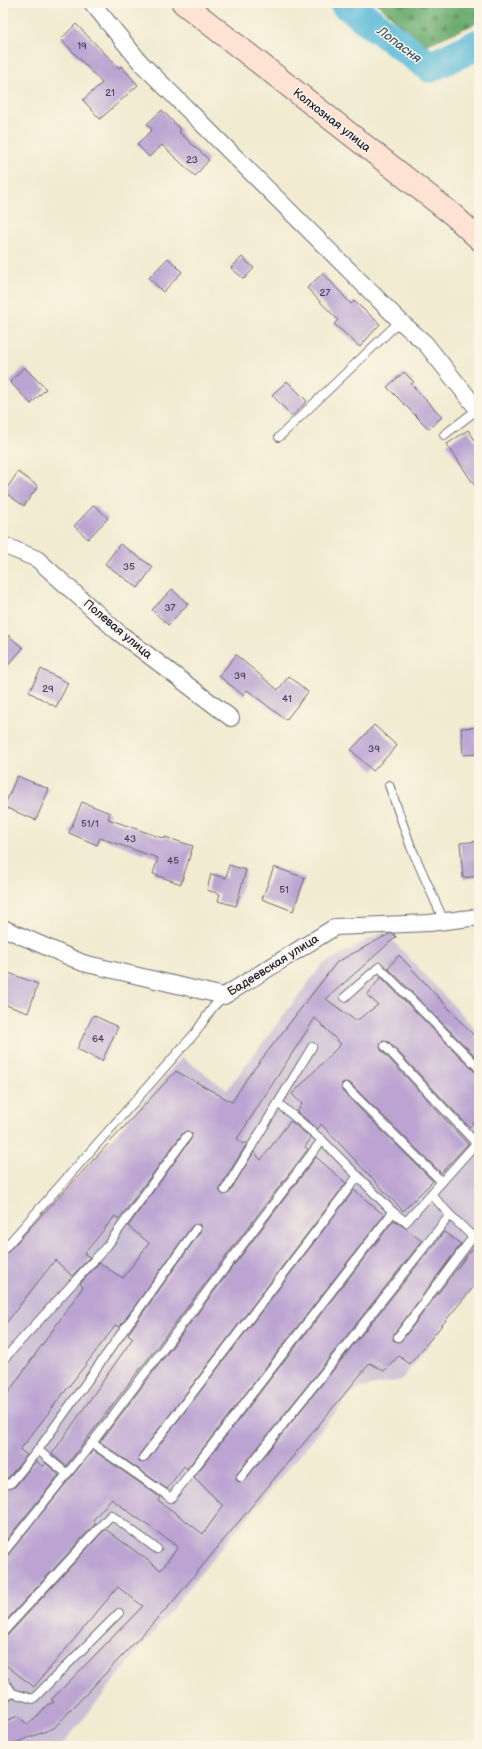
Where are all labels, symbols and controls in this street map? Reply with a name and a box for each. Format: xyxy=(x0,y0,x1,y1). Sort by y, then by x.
water label: Лопасня xyxy=(373,22,425,67)
house number: 19 xyxy=(77,40,87,52)
street label: Колхозная улица xyxy=(290,85,374,156)
house number: 21 xyxy=(105,87,115,99)
house number: 23 xyxy=(186,154,198,166)
house number: 27 xyxy=(320,287,330,299)
house number: 35 xyxy=(123,561,135,573)
street label: Полевая улица xyxy=(80,596,155,662)
house number: 37 xyxy=(164,602,176,614)
house number: 39 xyxy=(234,670,246,682)
house number: 29 xyxy=(42,683,54,695)
house number: 41 xyxy=(282,693,292,705)
house number: 39 xyxy=(368,743,380,755)
house number: 51/1 xyxy=(81,818,99,830)
house number: 43 xyxy=(124,833,136,845)
house number: 45 xyxy=(167,855,179,867)
house number: 51 xyxy=(279,884,289,896)
street label: Бадеевская улица xyxy=(225,931,322,1000)
house number: 64 xyxy=(92,1033,104,1045)

